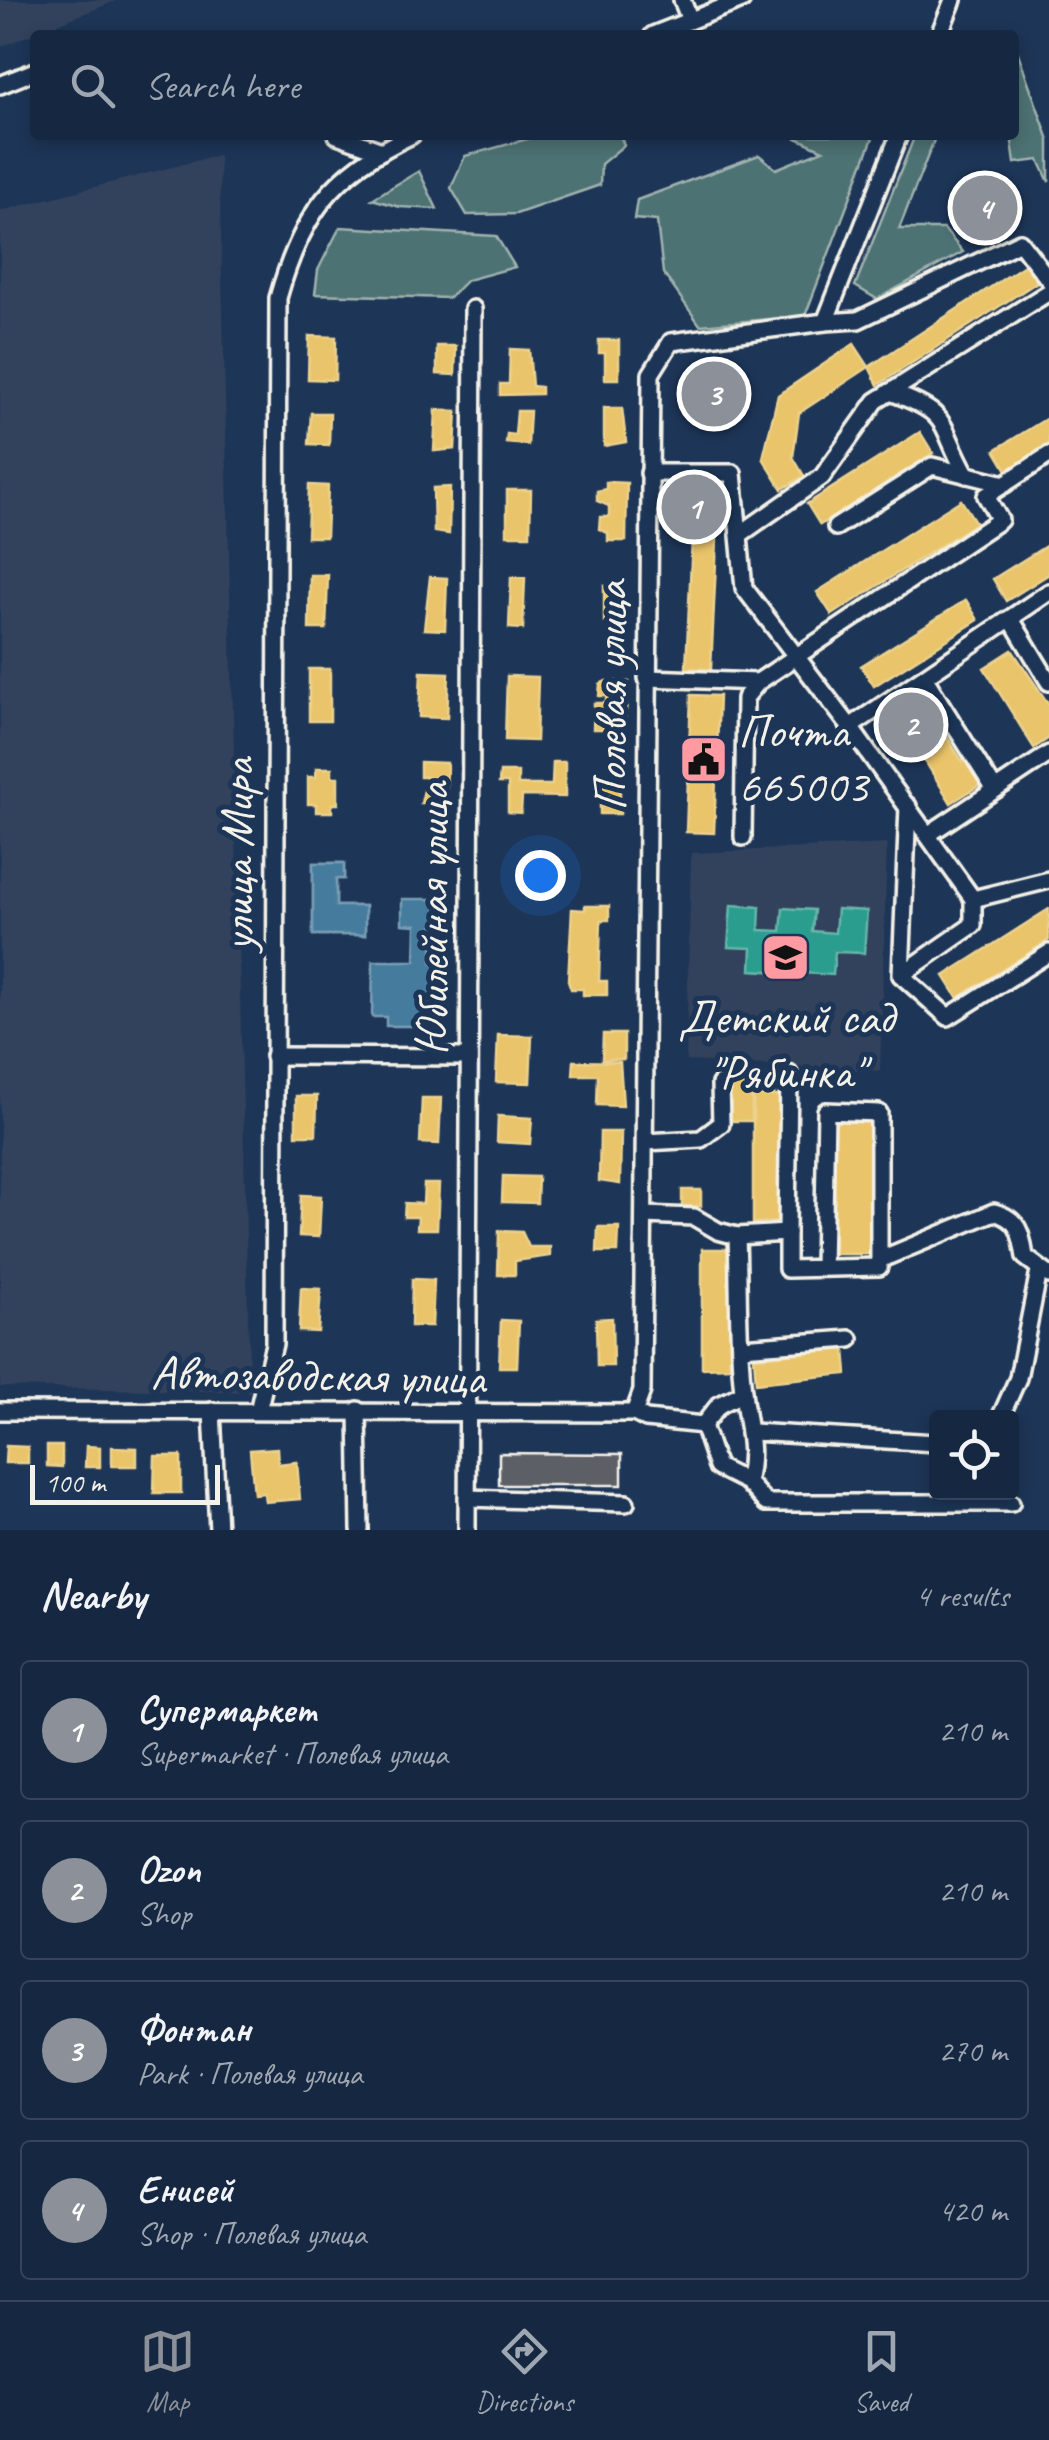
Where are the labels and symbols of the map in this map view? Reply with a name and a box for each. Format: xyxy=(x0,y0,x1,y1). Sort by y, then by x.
pin: 4 xyxy=(952,170,1018,246)
pin: 3 xyxy=(682,356,746,432)
pin: 1 xyxy=(662,470,726,544)
street label: Полевая улица xyxy=(580,578,640,811)
pin: 2 xyxy=(878,688,944,762)
place label: Почта 665003 xyxy=(738,701,871,816)
public building icon: Почта 665003 xyxy=(677,733,729,785)
street label: улица Мира xyxy=(207,756,267,955)
street label: Юбилейная улица xyxy=(402,780,462,1055)
your location xyxy=(515,850,566,901)
school or university icon: Детский сад "Рябинка" xyxy=(760,931,812,983)
place label: Детский сад "Рябинка" xyxy=(678,987,898,1102)
street label: Автозаводская улица xyxy=(151,1342,488,1408)
scale bar xyxy=(30,1460,220,1504)

